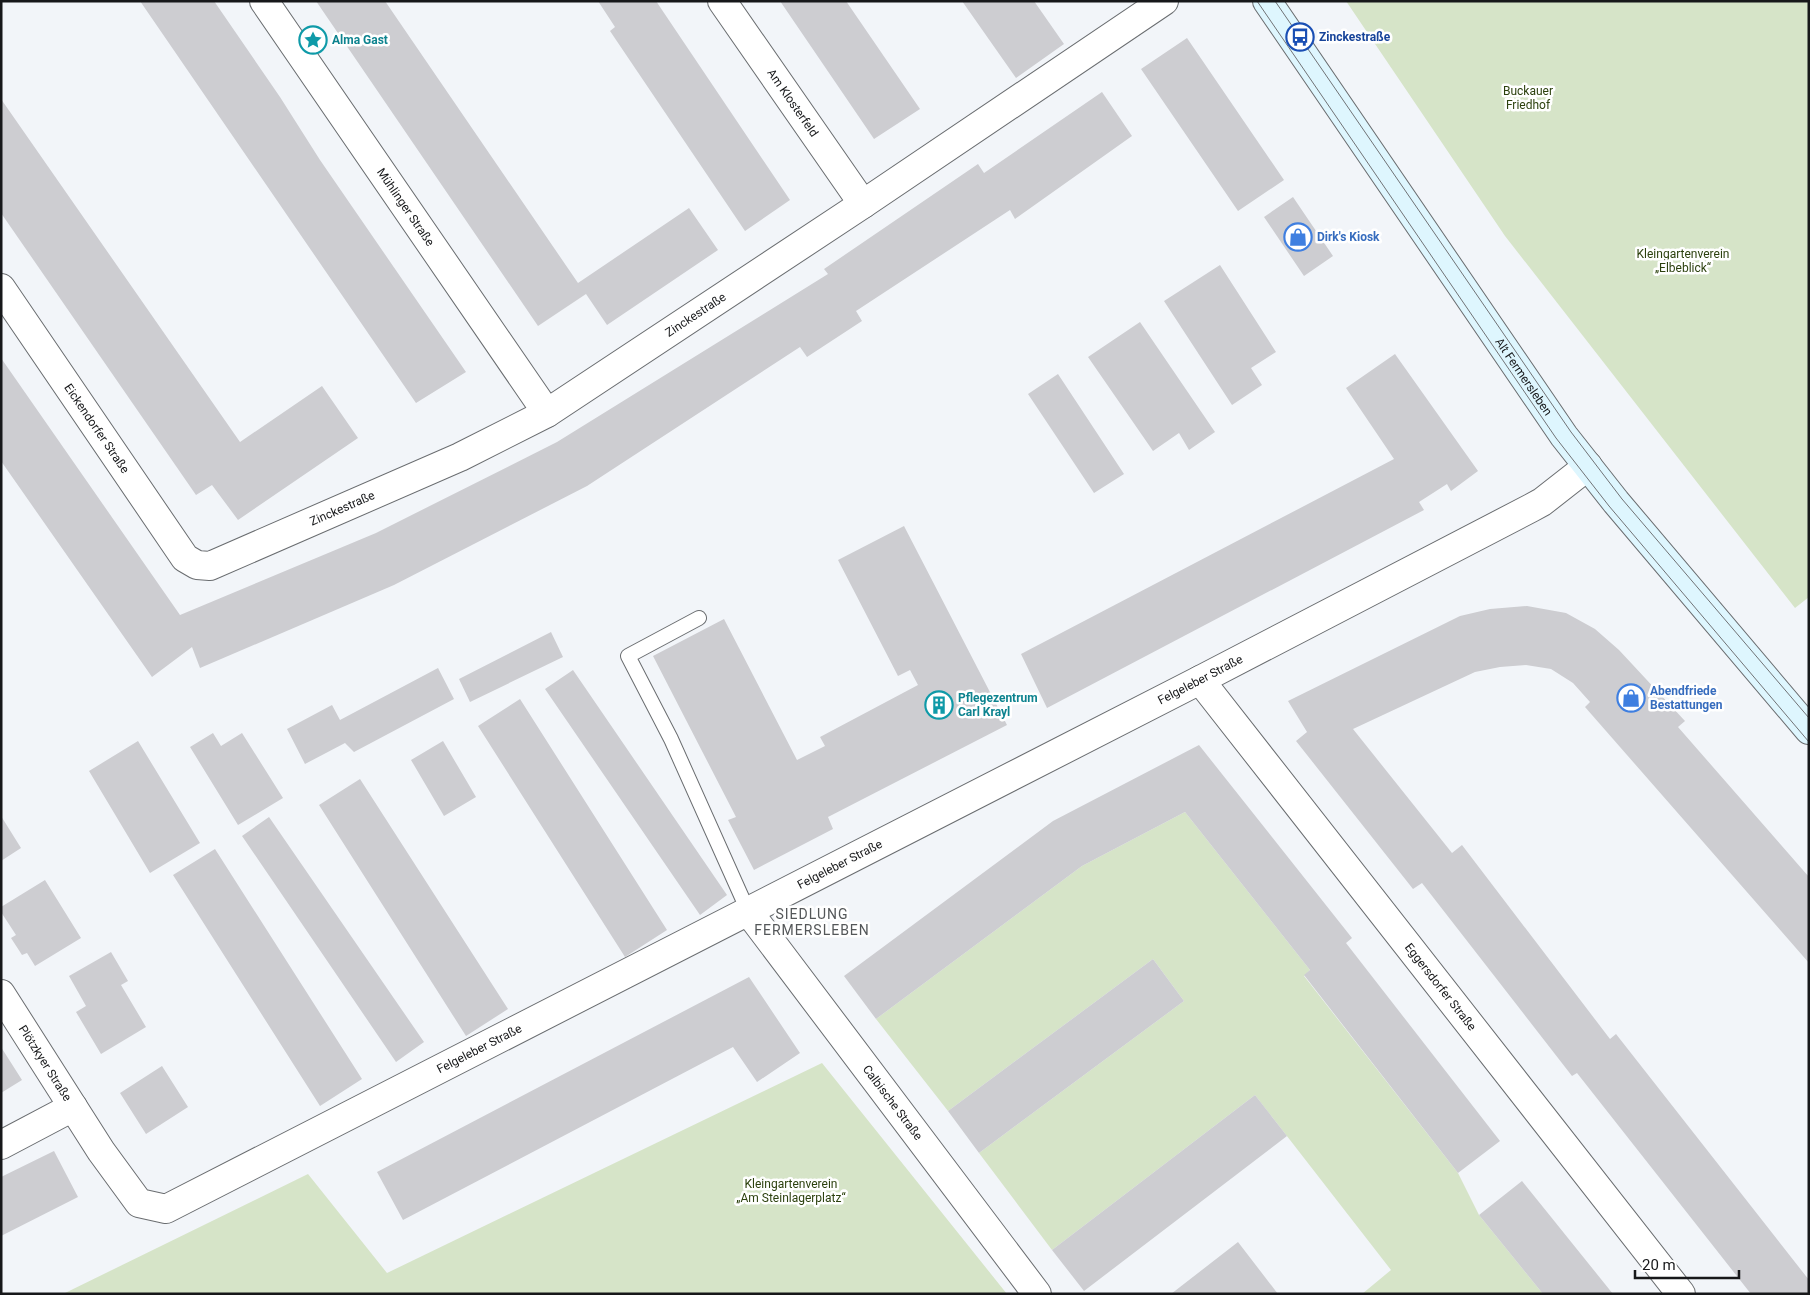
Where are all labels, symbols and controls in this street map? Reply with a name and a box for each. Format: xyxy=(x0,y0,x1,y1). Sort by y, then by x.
bus stop icon: Zinckestraße xyxy=(1285,22,1315,52)
place icon: Alma Gast xyxy=(298,25,328,55)
place label: Zinckestraße xyxy=(1319,30,1391,44)
place label: Alma Gast xyxy=(332,33,388,47)
street label: Am Klosterfeld xyxy=(764,66,821,139)
park label: Buckauer Friedhof xyxy=(1503,84,1553,112)
street label: Mühlinger Straße xyxy=(374,165,437,249)
shop icon: Dirk's Kiosk xyxy=(1283,222,1313,252)
place label: Dirk's Kiosk xyxy=(1317,230,1380,244)
park label: Kleingartenverein „Elbeblick“ xyxy=(1637,247,1729,275)
street label: Zinckestraße xyxy=(663,290,728,340)
street label: Alt Fermersleben xyxy=(1492,335,1555,418)
street label: Eickendorfer Straße xyxy=(61,381,132,476)
street label: Zinckestraße xyxy=(308,488,377,529)
street label: Felgeleber Straße xyxy=(1156,652,1245,707)
shop icon: Abendfriede Bestattungen xyxy=(1616,683,1646,713)
place label: Abendfriede Bestattungen xyxy=(1650,684,1723,712)
building icon: Pflegezentrum Carl Krayl xyxy=(924,690,954,720)
place label: Pflegezentrum Carl Krayl xyxy=(958,691,1038,719)
street label: Felgeleber Straße xyxy=(795,837,884,892)
district label: SIEDLUNG FERMERSLEBEN xyxy=(754,906,870,938)
street label: Eggersdorfer Straße xyxy=(1402,941,1479,1033)
street label: Felgeleber Straße xyxy=(434,1021,524,1076)
street label: Plötzkyer Straße xyxy=(16,1023,74,1104)
street label: Calbische Straße xyxy=(860,1062,925,1143)
park label: Kleingartenverein „Am Steinlagerplatz“ xyxy=(736,1177,846,1205)
scale bar xyxy=(1635,1248,1739,1280)
text: 20 m xyxy=(1642,1256,1676,1274)

